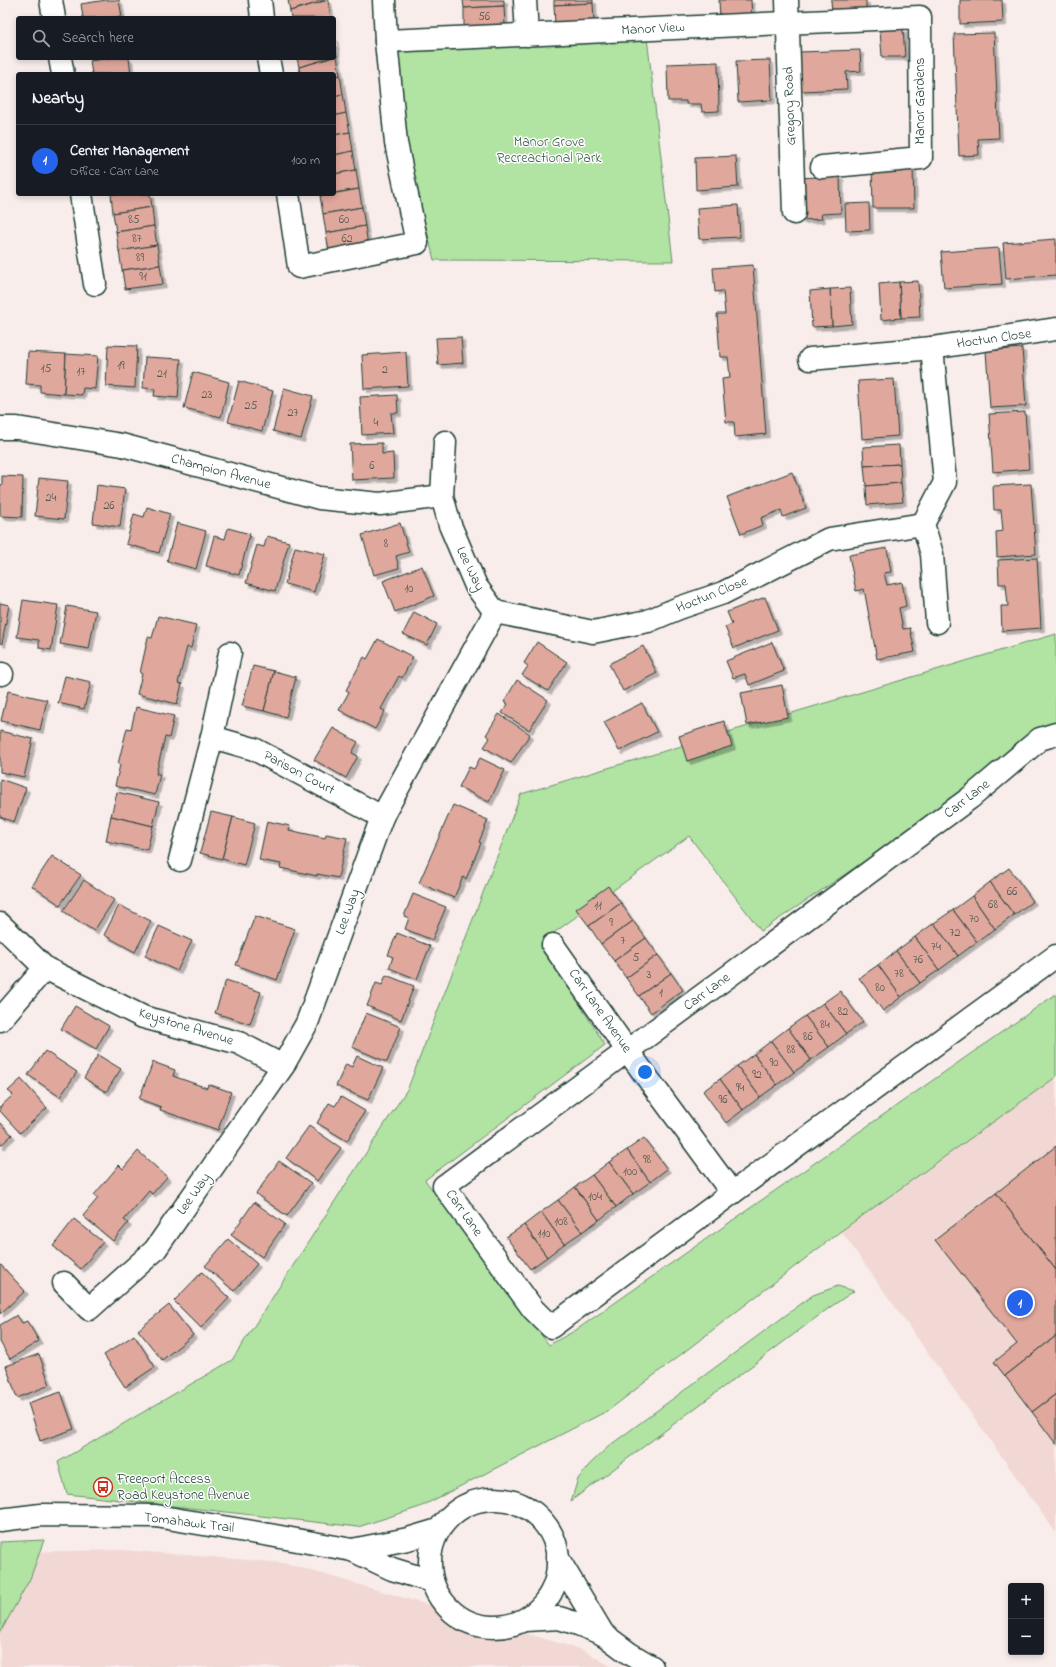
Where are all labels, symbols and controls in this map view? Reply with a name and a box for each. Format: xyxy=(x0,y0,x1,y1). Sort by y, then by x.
house number: 56 xyxy=(478,8,491,26)
search box xyxy=(16,16,336,60)
street label: Manor View xyxy=(621,17,685,41)
icon: search xyxy=(30,27,52,49)
text: Search here xyxy=(62,27,134,49)
street label: Manor Gardens xyxy=(910,58,931,144)
street label: Gregory Road xyxy=(778,66,803,146)
text: Nearby xyxy=(32,86,84,111)
park label: Manor Grove Recreactional Park xyxy=(497,132,602,169)
text: Center Management xyxy=(70,140,189,162)
text: 1 xyxy=(43,151,47,170)
text: 100 m xyxy=(291,151,320,170)
text: Office · Carr Lane xyxy=(70,162,159,181)
house number: 85 xyxy=(128,211,140,229)
house number: 60 xyxy=(339,211,349,229)
house number: 87 xyxy=(132,230,142,248)
house number: 62 xyxy=(341,230,353,248)
house number: 89 xyxy=(136,249,144,267)
house number: 91 xyxy=(139,268,147,286)
street label: Hoctun Close xyxy=(955,323,1034,355)
house number: 19 xyxy=(117,357,125,375)
house number: 15 xyxy=(41,360,51,378)
house number: 2 xyxy=(382,361,388,379)
house number: 17 xyxy=(77,363,85,381)
house number: 21 xyxy=(157,365,167,383)
house number: 23 xyxy=(202,386,213,404)
house number: 25 xyxy=(245,397,258,415)
house number: 27 xyxy=(288,404,299,422)
house number: 4 xyxy=(374,414,379,432)
street label: Champion Avenue xyxy=(169,449,274,496)
house number: 6 xyxy=(369,457,375,475)
house number: 24 xyxy=(46,489,57,507)
house number: 26 xyxy=(103,497,115,515)
house number: 8 xyxy=(384,535,389,553)
street label: Lee Way xyxy=(449,543,490,596)
street label: Hoctun Close xyxy=(673,571,752,619)
house number: 10 xyxy=(404,580,414,598)
street label: Parison Court xyxy=(259,745,339,801)
street label: Carr Lane xyxy=(940,774,995,824)
house number: 66 xyxy=(1007,883,1018,901)
street label: Lee Way xyxy=(330,886,367,938)
house number: 68 xyxy=(988,896,998,914)
house number: 11 xyxy=(594,897,602,915)
house number: 70 xyxy=(969,910,979,928)
house number: 9 xyxy=(609,914,613,932)
house number: 72 xyxy=(950,924,960,942)
house number: 7 xyxy=(621,932,626,950)
house number: 74 xyxy=(931,938,941,956)
house number: 5 xyxy=(633,949,640,967)
house number: 76 xyxy=(913,951,924,969)
street label: Carr Lane Avenue xyxy=(563,965,637,1058)
house number: 78 xyxy=(894,965,904,983)
house number: 3 xyxy=(647,966,652,984)
street label: Carr Lane xyxy=(679,967,735,1016)
house number: 80 xyxy=(875,979,885,997)
house number: 1 xyxy=(659,984,663,1002)
street label: Keystone Avenue xyxy=(136,1003,237,1053)
house number: 82 xyxy=(838,1003,848,1021)
house number: 84 xyxy=(820,1016,830,1034)
house number: 86 xyxy=(803,1028,814,1046)
house number: 88 xyxy=(786,1041,796,1059)
house number: 90 xyxy=(770,1054,778,1072)
your location xyxy=(635,1062,655,1082)
house number: 92 xyxy=(752,1066,762,1084)
house number: 94 xyxy=(736,1079,744,1097)
house number: 96 xyxy=(719,1091,728,1109)
house number: 98 xyxy=(643,1151,652,1169)
house number: 100 xyxy=(623,1163,637,1181)
street label: Lee Way xyxy=(172,1168,217,1220)
street label: Carr Lane xyxy=(440,1185,488,1241)
house number: 104 xyxy=(588,1188,602,1206)
house number: 108 xyxy=(554,1213,568,1231)
house number: 110 xyxy=(538,1225,550,1243)
pin: 1 xyxy=(1007,1288,1033,1318)
place label: Freeport Access Road Keystone Avenue xyxy=(116,1469,250,1507)
bus stop icon: Freeport Access Road Keystone Avenue xyxy=(92,1476,114,1498)
street label: Tomahawk Trail xyxy=(143,1507,235,1539)
map controls xyxy=(1008,1583,1044,1655)
button: + xyxy=(1008,1583,1044,1619)
button: − xyxy=(1008,1619,1044,1655)

